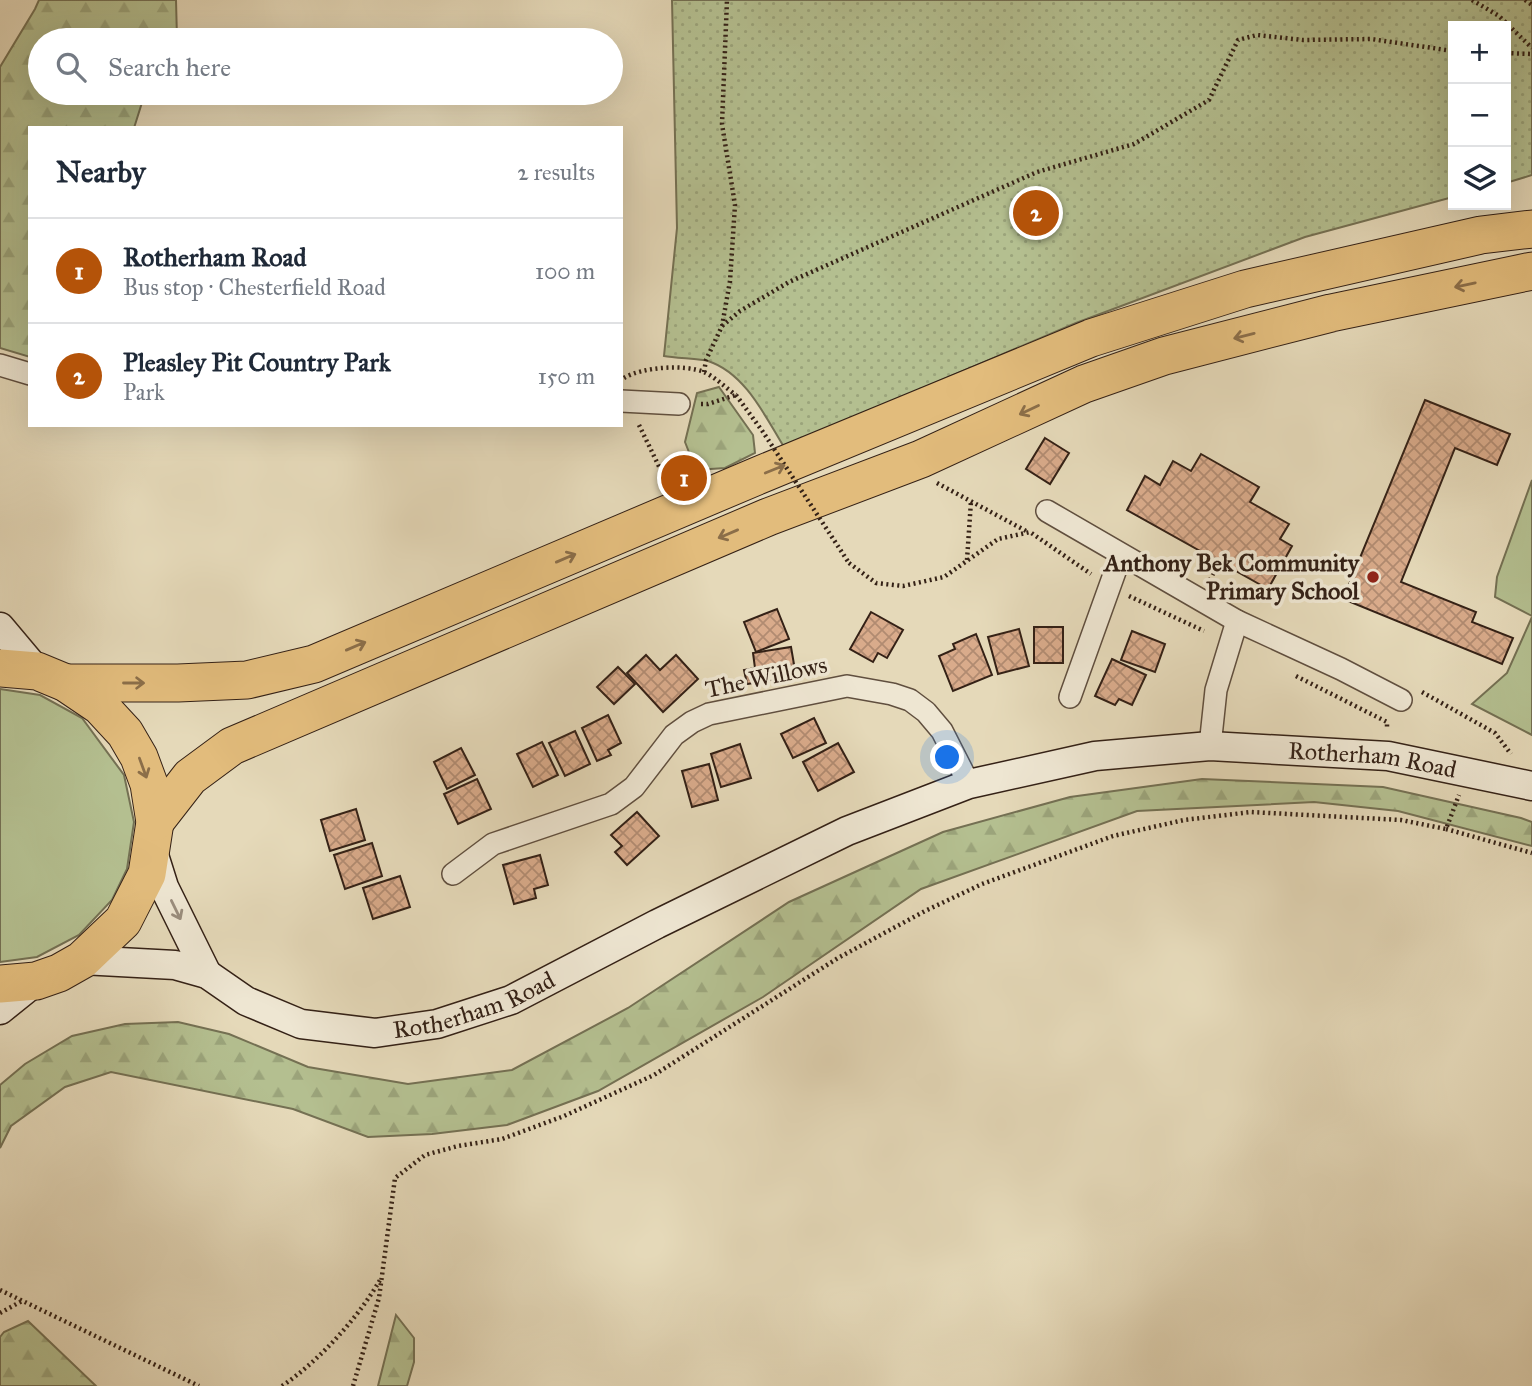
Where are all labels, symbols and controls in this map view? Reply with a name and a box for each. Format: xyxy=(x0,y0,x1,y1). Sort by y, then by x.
map controls xyxy=(1448,21,1511,210)
button: + xyxy=(1448,21,1511,84)
search box xyxy=(28,28,623,105)
icon: search xyxy=(52,48,90,86)
text: Search here xyxy=(108,51,231,83)
button: − xyxy=(1448,84,1511,147)
button: layers xyxy=(1448,147,1511,210)
text: Nearby xyxy=(56,154,146,190)
text: 2 results xyxy=(517,158,595,186)
pin: 2 xyxy=(1013,187,1059,239)
text: Rotherham Road xyxy=(123,241,307,273)
text: 1 xyxy=(74,257,84,285)
text: 100 m xyxy=(535,257,595,285)
text: Bus stop · Chesterfield Road xyxy=(123,273,386,301)
one-way arrow xyxy=(1454,278,1477,292)
one-way arrow xyxy=(1233,330,1255,343)
text: Pleasley Pit Country Park xyxy=(123,346,391,378)
text: 2 xyxy=(73,362,85,390)
text: 150 m xyxy=(538,362,595,390)
text: Park xyxy=(123,378,165,406)
one-way arrow xyxy=(1019,404,1040,417)
pin: 1 xyxy=(661,452,707,504)
one-way arrow xyxy=(764,461,785,474)
one-way arrow xyxy=(718,528,740,541)
place label: Anthony Bek Community Primary School xyxy=(1102,548,1361,606)
one-way arrow xyxy=(555,551,576,564)
marker: Anthony Bek Community Primary School xyxy=(1365,569,1381,585)
one-way arrow xyxy=(345,639,366,652)
street label: The Willows xyxy=(702,649,830,705)
one-way arrow xyxy=(122,676,145,690)
street label: Rotherham Road xyxy=(1287,735,1459,785)
your location xyxy=(930,740,964,774)
one-way arrow xyxy=(138,756,150,778)
one-way arrow xyxy=(169,899,183,920)
street label: Rotherham Road xyxy=(391,965,560,1045)

